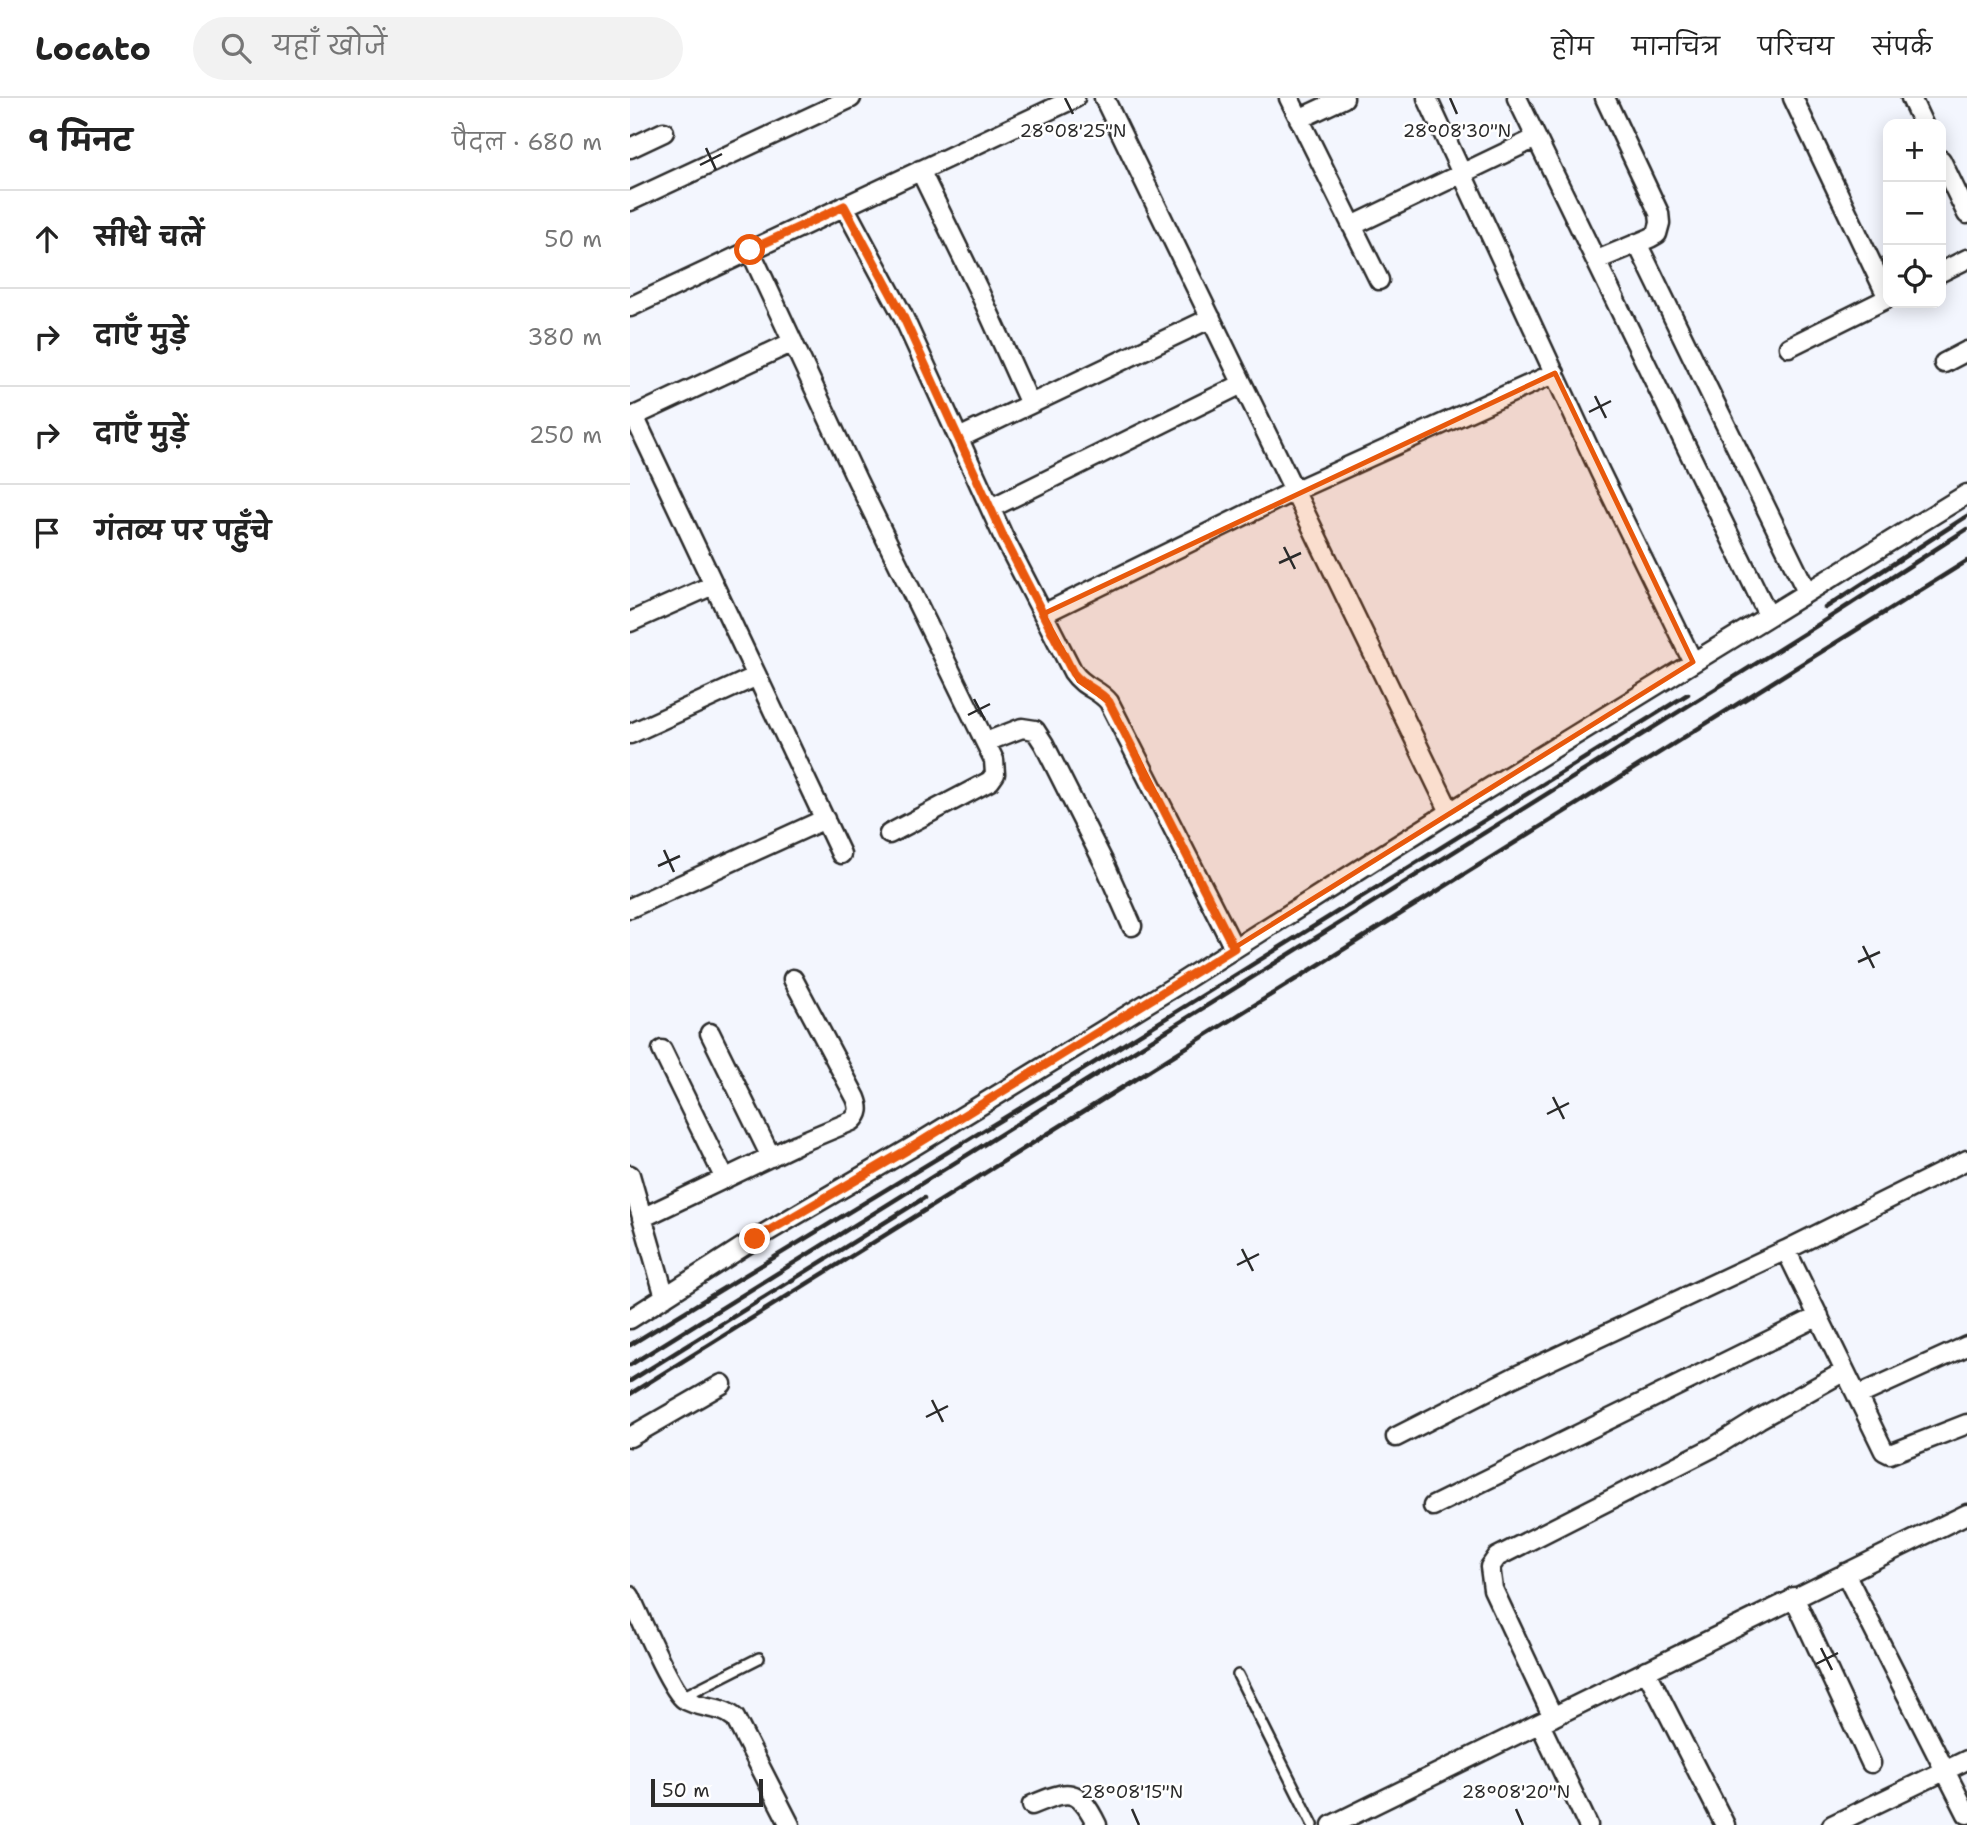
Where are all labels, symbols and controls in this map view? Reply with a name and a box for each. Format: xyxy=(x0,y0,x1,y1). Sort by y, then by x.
search box xyxy=(193,17,683,80)
text: Locato xyxy=(35,26,151,71)
text: यहाँ खोजें xyxy=(273,28,387,63)
icon: search xyxy=(217,29,255,67)
text: होम xyxy=(1551,31,1594,63)
text: मानचित्र xyxy=(1632,31,1720,63)
text: परिचय xyxy=(1758,31,1834,63)
text: संपर्क xyxy=(1872,31,1932,63)
text: 28°08'25"N xyxy=(1020,119,1126,143)
text: 28°08'30"N xyxy=(1403,119,1511,143)
map controls xyxy=(1883,119,1946,308)
button: + xyxy=(1883,119,1946,182)
text: 9 मिनट xyxy=(28,120,132,161)
text: पैदल · 680 m xyxy=(452,127,602,157)
button: − xyxy=(1883,182,1946,245)
text: सीधे चलें xyxy=(95,219,204,254)
icon: ahead xyxy=(28,220,66,258)
text: 50 m xyxy=(544,224,602,254)
route start xyxy=(734,234,765,265)
button: locate xyxy=(1883,245,1946,308)
text: दाएँ मुड़ें xyxy=(95,317,188,352)
icon: right xyxy=(28,318,66,356)
text: 380 m xyxy=(527,322,602,352)
text: दाएँ मुड़ें xyxy=(95,415,188,450)
icon: right xyxy=(28,416,66,454)
text: 250 m xyxy=(529,420,602,450)
text: गंतव्य पर पहुँचे xyxy=(95,513,271,548)
icon: arrive xyxy=(28,514,66,552)
route end xyxy=(739,1223,770,1254)
scale bar xyxy=(651,1776,763,1808)
text: 50 m xyxy=(662,1778,710,1803)
text: 28°08'15"N xyxy=(1081,1780,1183,1804)
text: 28°08'20"N xyxy=(1462,1780,1570,1804)

